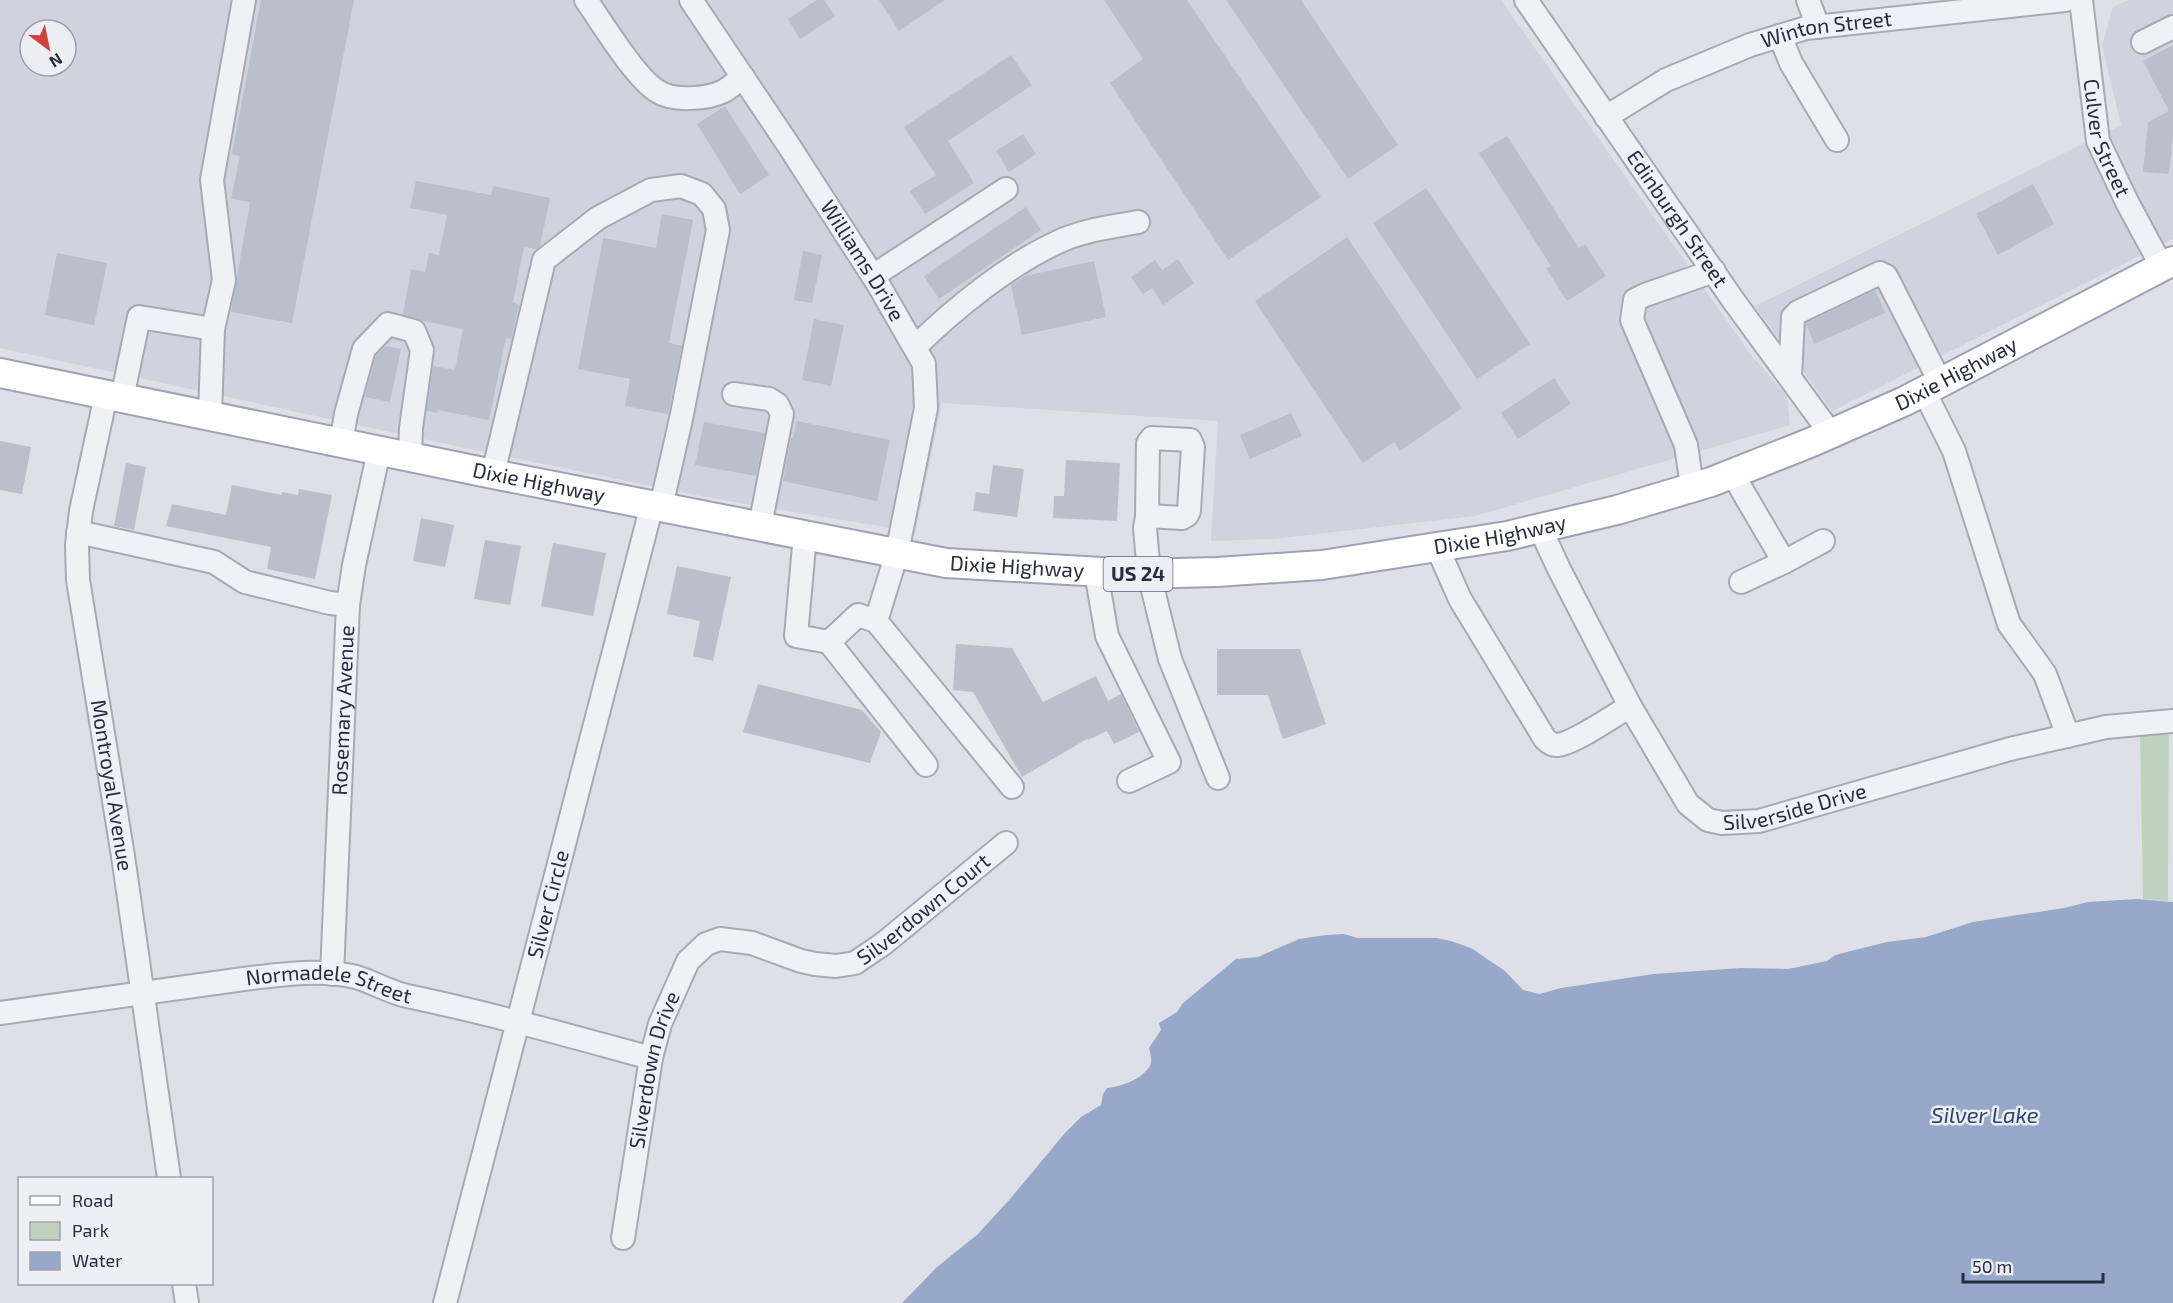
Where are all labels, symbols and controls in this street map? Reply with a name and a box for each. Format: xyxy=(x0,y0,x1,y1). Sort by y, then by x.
street label: Winton Street xyxy=(1758,5,1893,52)
north arrow xyxy=(18,18,78,78)
text: N xyxy=(46,50,66,72)
street label: Culver Street xyxy=(2080,77,2137,200)
street label: Edinburgh Street xyxy=(1622,145,1734,291)
street label: Williams Drive xyxy=(816,195,911,325)
street label: Dixie Highway xyxy=(1891,331,2021,415)
street label: Dixie Highway xyxy=(471,456,608,507)
street label: Dixie Highway xyxy=(1432,508,1568,558)
street label: Dixie Highway xyxy=(949,549,1085,582)
road number: US 24 xyxy=(1104,557,1172,591)
street label: Rosemary Avenue xyxy=(326,625,358,796)
street label: Montroyal Avenue xyxy=(87,698,139,873)
street label: Silverside Drive xyxy=(1722,777,1869,834)
street label: Silver Circle xyxy=(521,847,573,961)
street label: Silverdown Court xyxy=(851,847,994,969)
street label: Normadele Street xyxy=(244,959,414,1008)
street label: Silverdown Drive xyxy=(623,987,684,1150)
water label: Silver Lake xyxy=(1931,1101,2039,1127)
legend xyxy=(18,1177,213,1285)
text: Road xyxy=(72,1189,113,1211)
text: Park xyxy=(72,1219,109,1241)
scale bar xyxy=(1963,1246,2102,1284)
text: Water xyxy=(72,1249,122,1271)
text: 50 m xyxy=(1972,1255,2012,1277)

